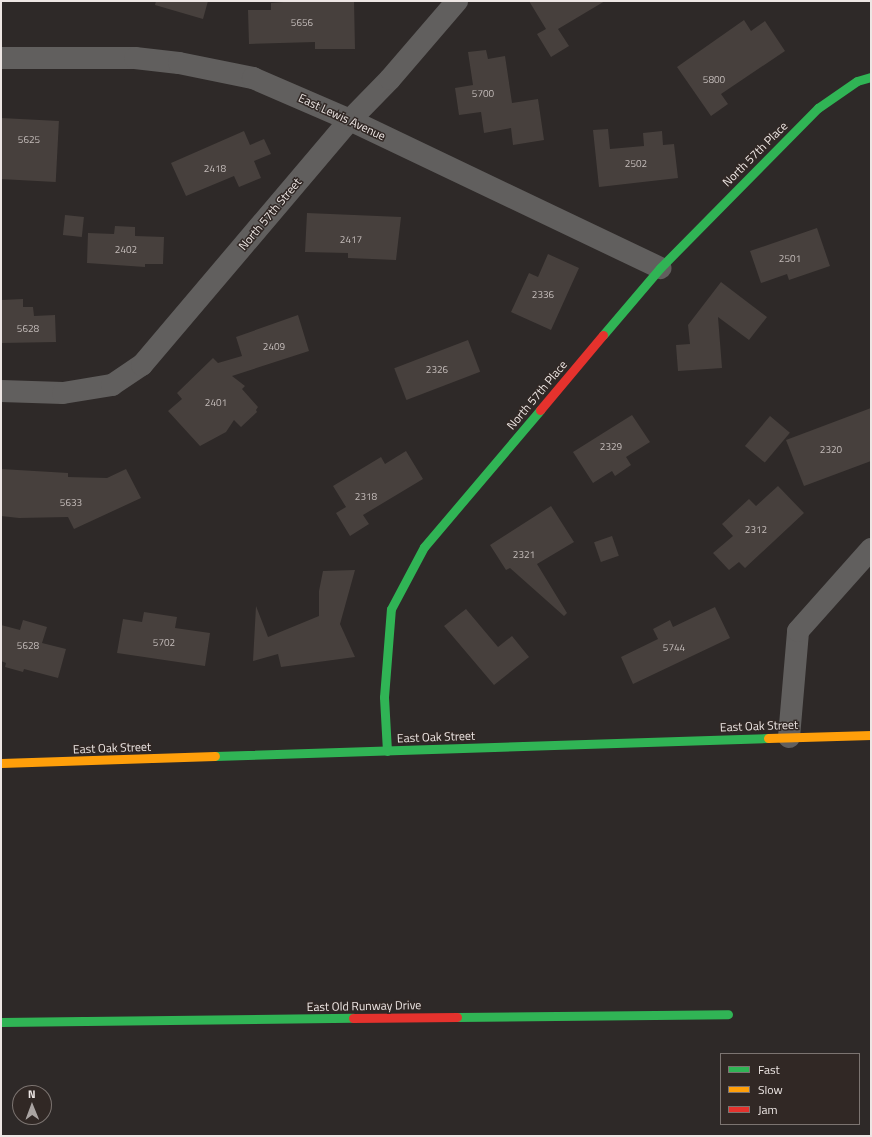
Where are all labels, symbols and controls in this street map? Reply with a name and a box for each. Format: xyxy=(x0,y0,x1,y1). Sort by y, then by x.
house number: 5656 xyxy=(291,17,313,29)
house number: 5800 xyxy=(703,74,725,86)
house number: 5700 xyxy=(472,88,494,100)
street label: East Lewis Avenue xyxy=(296,91,388,143)
street label: North 57th Place xyxy=(720,119,790,189)
house number: 5625 xyxy=(18,134,40,146)
house number: 2502 xyxy=(625,158,647,170)
house number: 2418 xyxy=(204,163,226,175)
street label: North 57th Street xyxy=(236,175,304,253)
house number: 2417 xyxy=(340,234,362,246)
house number: 2402 xyxy=(115,244,137,256)
house number: 2501 xyxy=(779,253,801,265)
house number: 2336 xyxy=(532,289,554,301)
house number: 5628 xyxy=(17,323,39,335)
house number: 2409 xyxy=(263,341,285,353)
street label: North 57th Place xyxy=(504,358,570,432)
house number: 2326 xyxy=(426,364,448,376)
house number: 2401 xyxy=(205,397,227,409)
house number: 2329 xyxy=(600,441,622,453)
house number: 2320 xyxy=(820,444,842,456)
house number: 2318 xyxy=(355,491,377,503)
house number: 5633 xyxy=(60,497,82,509)
house number: 2312 xyxy=(745,524,767,536)
house number: 2321 xyxy=(513,549,535,561)
house number: 5702 xyxy=(153,637,175,649)
house number: 5628 xyxy=(17,640,39,652)
house number: 5744 xyxy=(663,642,685,654)
street label: East Oak Street xyxy=(720,717,798,735)
street label: East Oak Street xyxy=(397,728,475,746)
street label: East Oak Street xyxy=(73,739,151,757)
street label: East Old Runway Drive xyxy=(307,998,421,1014)
legend xyxy=(720,1053,860,1125)
text: Fast xyxy=(758,1060,780,1079)
text: Slow xyxy=(758,1080,783,1099)
north arrow xyxy=(12,1085,52,1125)
text: N xyxy=(28,1086,36,1102)
text: Jam xyxy=(758,1100,778,1119)

